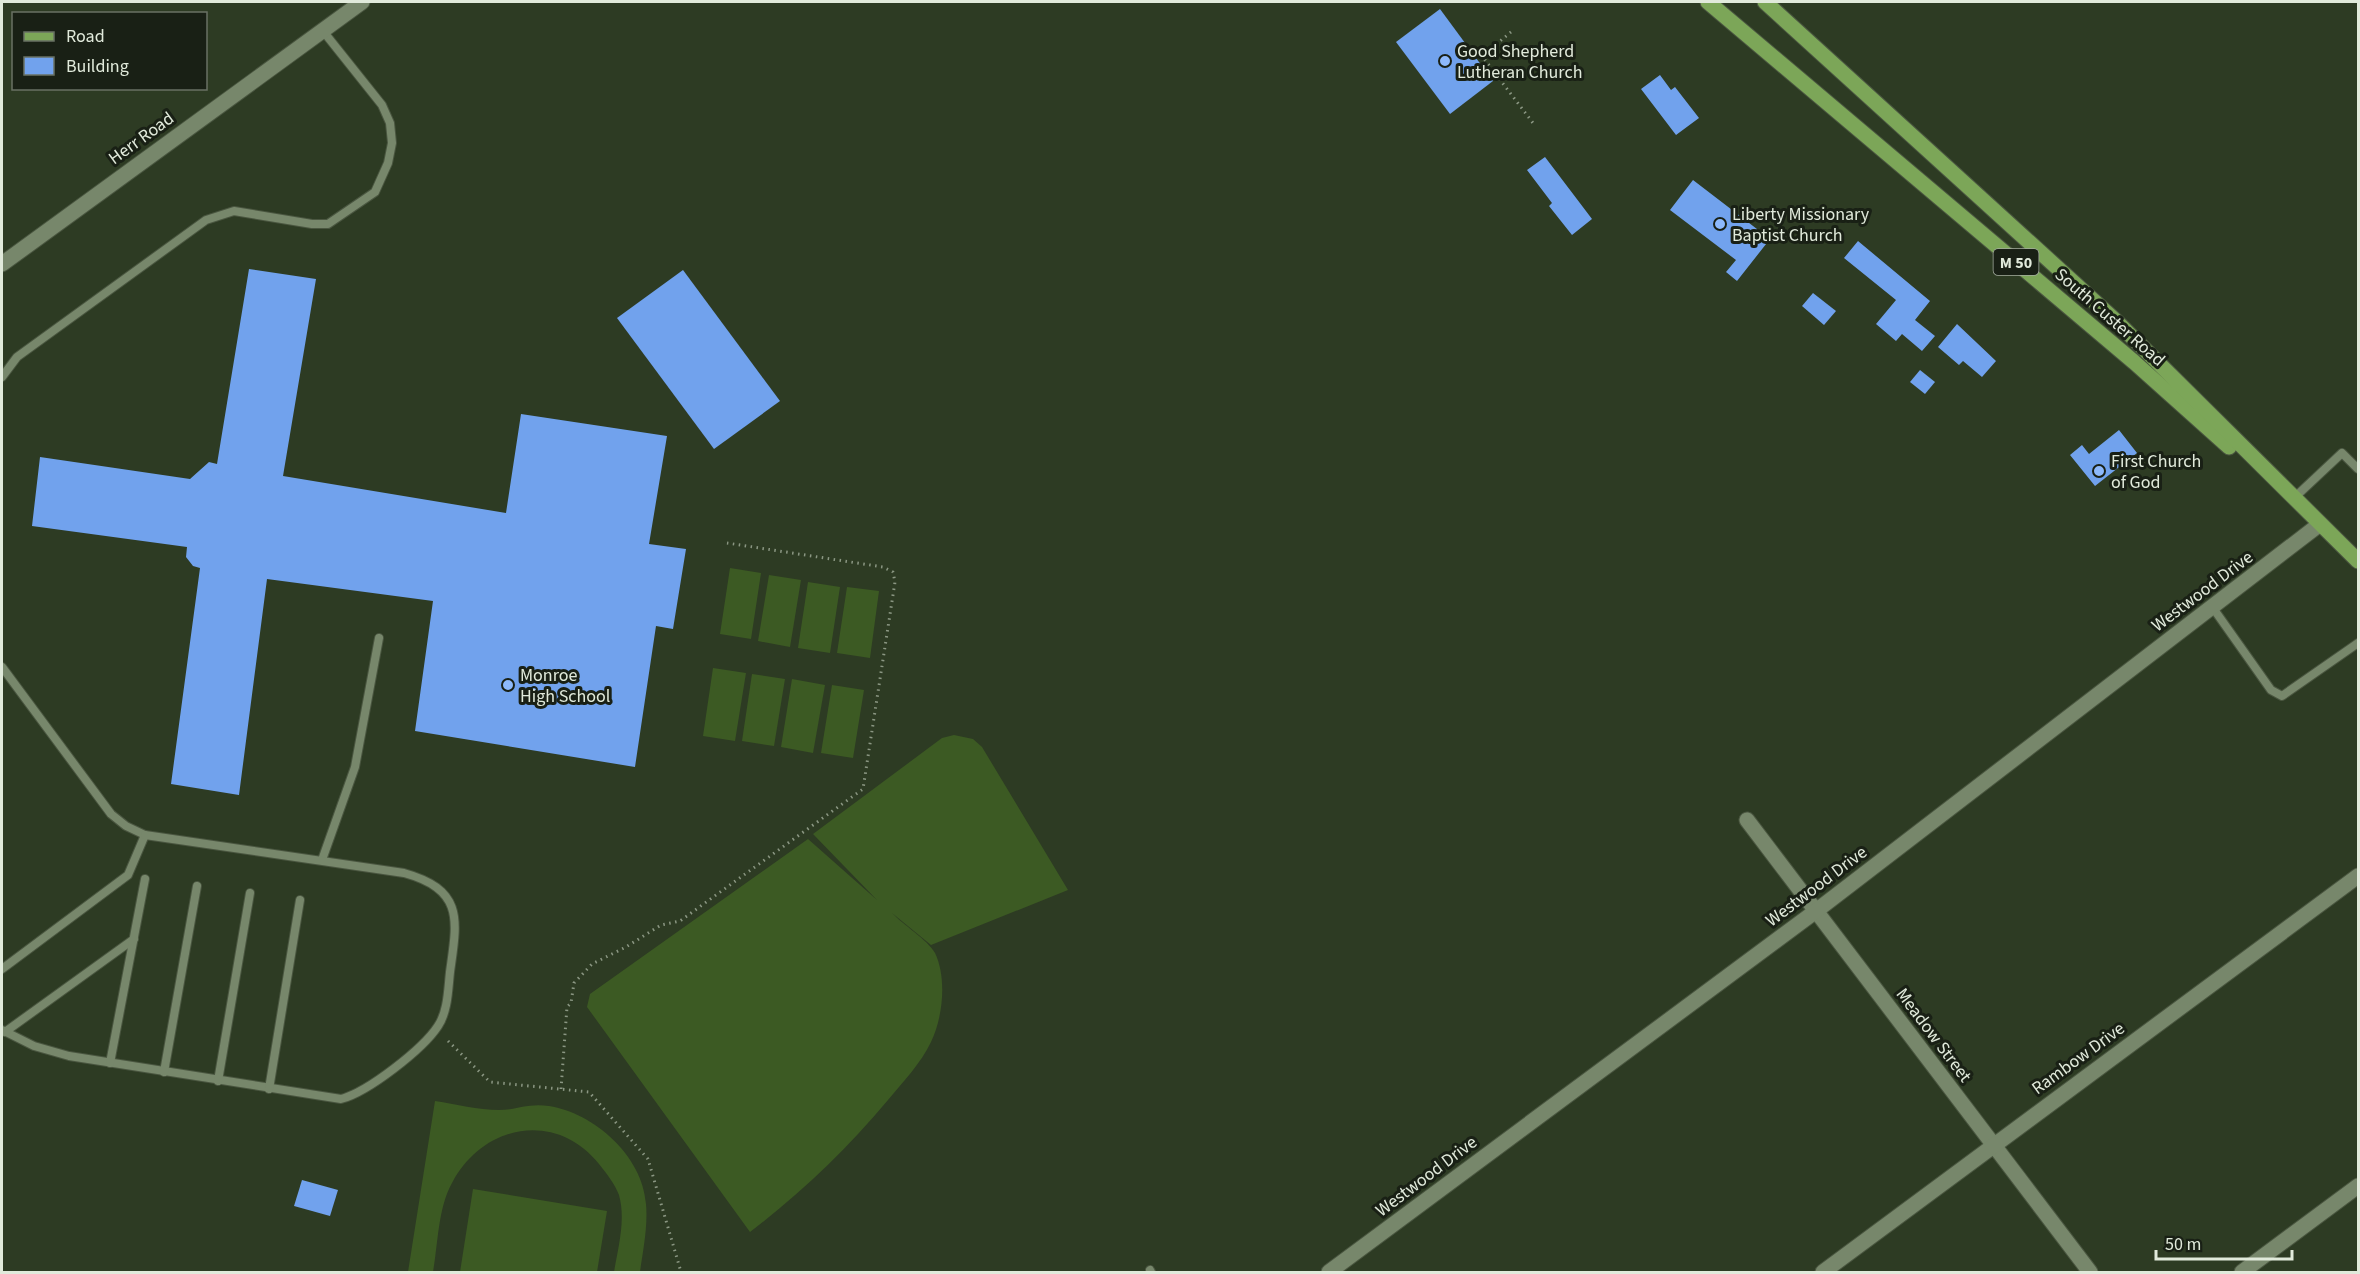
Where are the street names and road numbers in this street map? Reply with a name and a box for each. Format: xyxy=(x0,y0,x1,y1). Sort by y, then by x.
street label: Herr Road xyxy=(103,106,179,171)
road number: M 50 xyxy=(1994,249,2038,275)
street label: South Custer Road xyxy=(2049,262,2170,372)
street label: Westwood Drive xyxy=(2146,545,2258,638)
street label: Westwood Drive xyxy=(1760,840,1872,933)
street label: Meadow Street xyxy=(1890,983,1977,1088)
street label: Rambow Drive xyxy=(2027,1016,2130,1101)
street label: Westwood Drive xyxy=(1370,1130,1482,1223)

